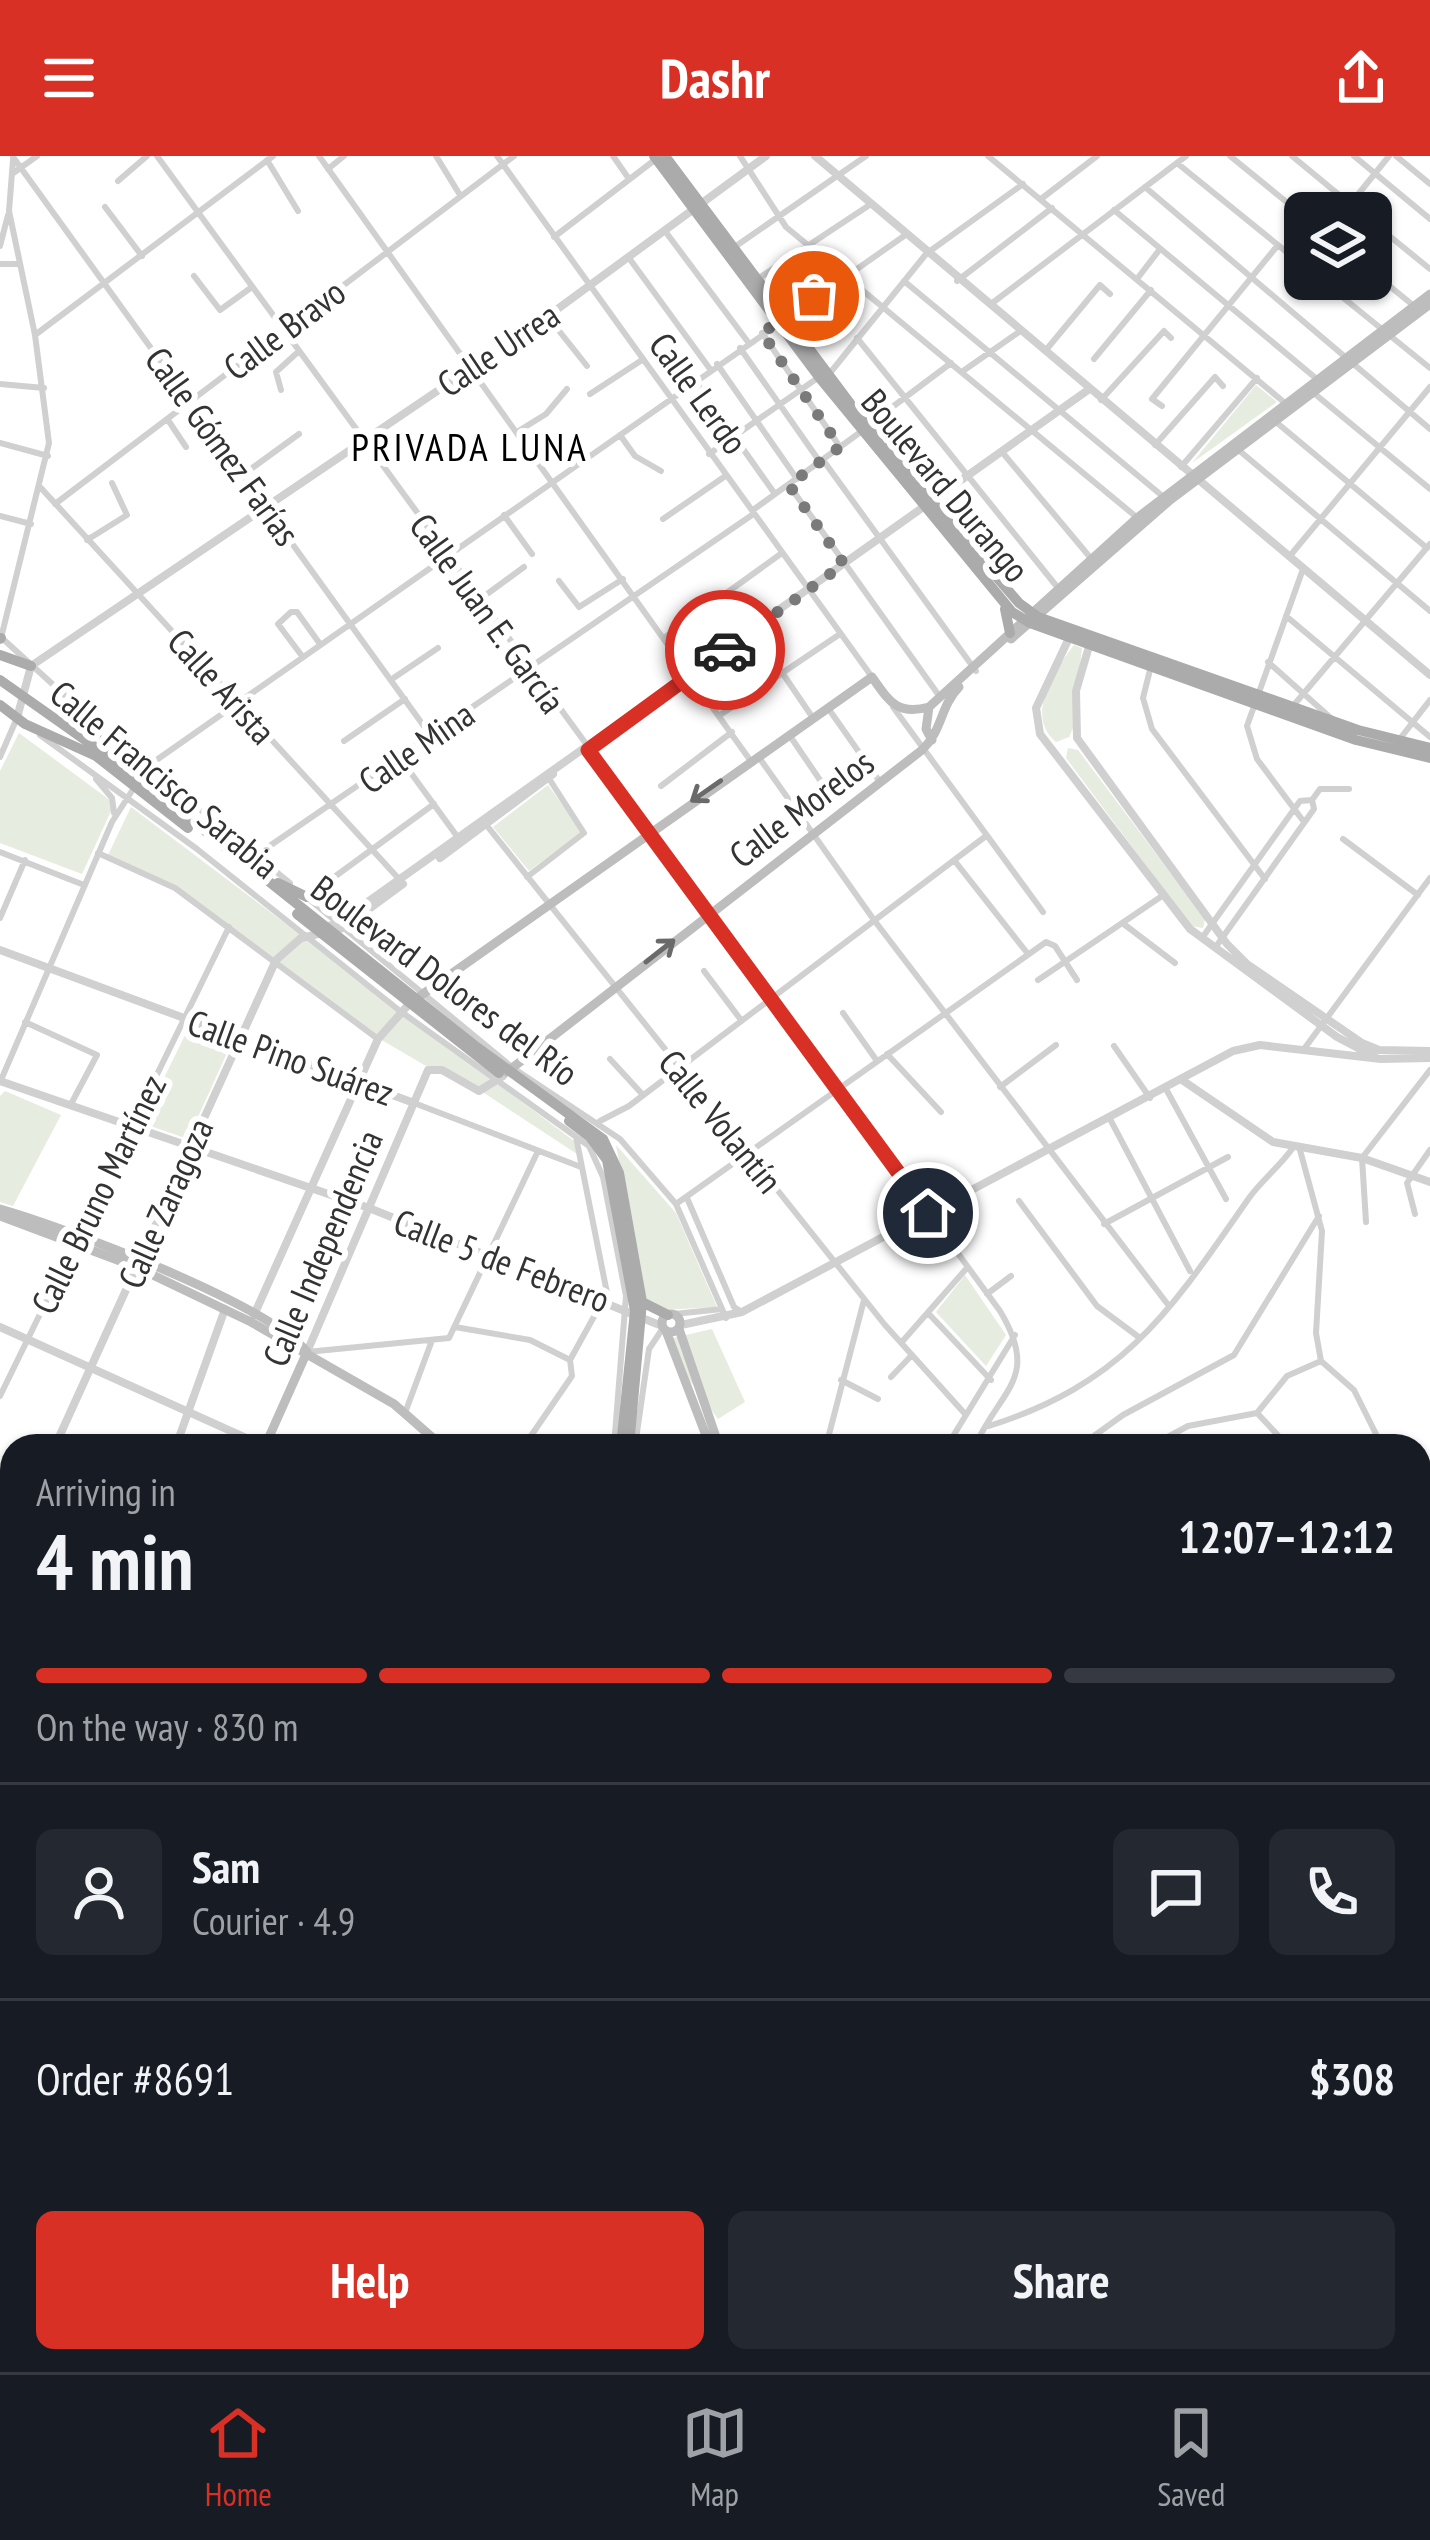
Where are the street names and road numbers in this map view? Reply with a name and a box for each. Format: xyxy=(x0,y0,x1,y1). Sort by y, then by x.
street label: Calle Bravo xyxy=(214,268,354,390)
street label: Calle Urrea xyxy=(428,291,568,407)
street label: Calle Lerdo xyxy=(639,323,759,463)
street label: Calle Gómez Farías xyxy=(135,337,311,555)
street label: Boulevard Durango xyxy=(852,379,1040,591)
street label: Calle Juan E. García xyxy=(400,504,576,722)
street label: Calle Arista xyxy=(158,618,286,754)
street label: Calle Francisco Sarabia xyxy=(41,669,289,889)
street label: Calle Mina xyxy=(349,690,483,804)
street label: Calle Morelos xyxy=(719,738,883,878)
street label: Boulevard Dolores del Río xyxy=(302,864,588,1096)
street label: Calle Pino Suárez xyxy=(182,998,400,1116)
street label: Calle Volantín xyxy=(649,1040,793,1202)
street label: Calle Bruno Martínez xyxy=(20,1067,176,1321)
street label: Calle Zaragoza xyxy=(107,1111,223,1295)
street label: Calle Independencia xyxy=(251,1123,393,1373)
street label: Calle 5 de Febrero xyxy=(388,1197,616,1323)

